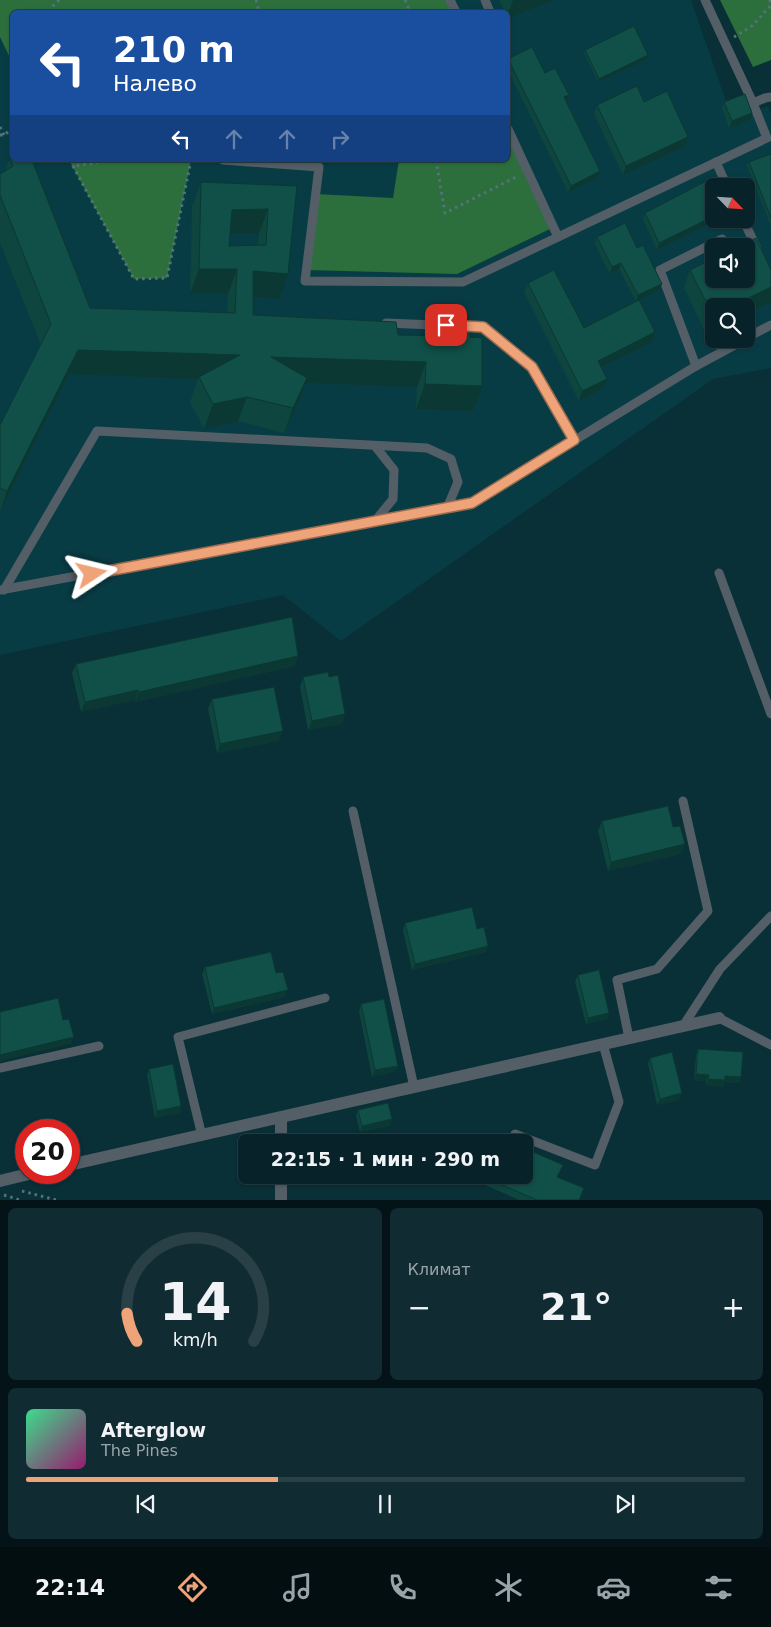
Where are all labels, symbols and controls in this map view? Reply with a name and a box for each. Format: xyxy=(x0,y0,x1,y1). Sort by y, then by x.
icon: left xyxy=(30,30,95,95)
text: 210 m xyxy=(113,30,235,70)
text: Налево xyxy=(113,71,197,96)
icon: left xyxy=(167,125,195,153)
icon: ahead xyxy=(220,125,248,153)
icon: ahead xyxy=(273,125,301,153)
icon: right xyxy=(326,125,354,153)
north arrow xyxy=(705,178,755,228)
map controls xyxy=(705,178,755,348)
button: sound xyxy=(705,238,755,288)
button: search xyxy=(705,298,755,348)
pin xyxy=(425,304,467,346)
icon: arrive xyxy=(432,311,460,339)
position arrow xyxy=(65,547,117,599)
speed limit sign: 20 xyxy=(15,1119,80,1184)
text: 22:15 · 1 мин · 290 m xyxy=(271,1148,500,1170)
text: Климат xyxy=(408,1260,471,1279)
text: 14 xyxy=(159,1272,231,1332)
text: 21° xyxy=(540,1285,612,1329)
text: − xyxy=(408,1291,431,1324)
text: + xyxy=(722,1291,745,1324)
text: km/h xyxy=(172,1329,217,1350)
text: Afterglow xyxy=(101,1419,206,1441)
text: The Pines xyxy=(101,1441,178,1460)
icon: previous xyxy=(132,1490,160,1518)
icon: pause xyxy=(371,1490,399,1518)
icon: next xyxy=(611,1490,639,1518)
icon: directions xyxy=(175,1570,210,1605)
icon: music xyxy=(280,1570,315,1605)
icon: phone xyxy=(385,1570,420,1605)
icon: climate xyxy=(491,1570,526,1605)
icon: car xyxy=(596,1570,631,1605)
icon: filters xyxy=(701,1570,736,1605)
text: 22:14 xyxy=(35,1575,105,1600)

